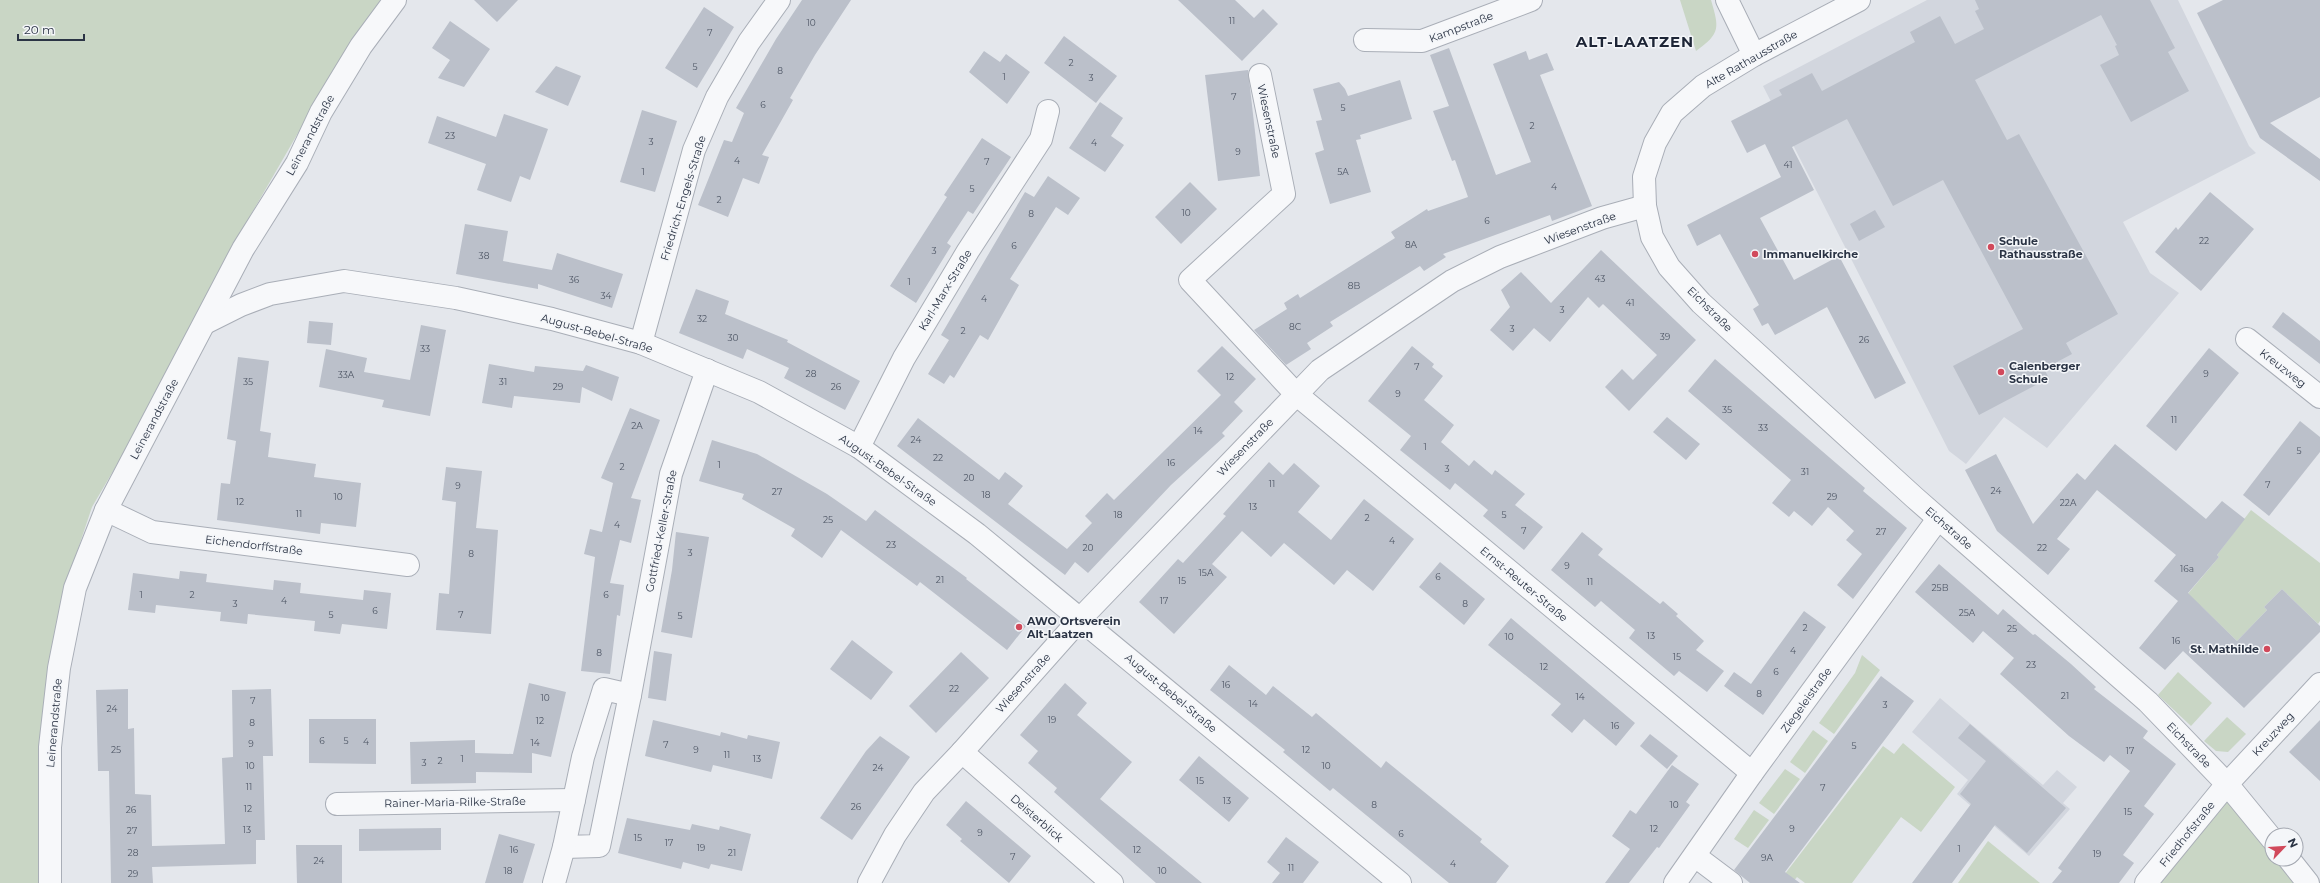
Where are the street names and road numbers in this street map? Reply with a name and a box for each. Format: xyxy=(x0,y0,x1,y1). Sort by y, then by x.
street label: Kampstraße xyxy=(1427,8,1495,46)
street label: Alte Rathausstraße xyxy=(1702,27,1800,91)
street label: Wiesenstraße xyxy=(1254,83,1284,160)
street label: Leinerandstraße xyxy=(283,92,337,178)
street label: Friedrich-Engels-Straße xyxy=(657,133,709,262)
street label: Wiesenstraße xyxy=(1542,208,1618,247)
street label: Karl-Marx-Straße xyxy=(915,247,975,333)
street label: Eichstraße xyxy=(1684,283,1736,335)
street label: August-Bebel-Straße xyxy=(539,310,655,356)
street label: Kreuzweg xyxy=(2257,345,2309,391)
street label: Leinerandstraße xyxy=(127,376,181,462)
street label: Wiesenstraße xyxy=(1214,415,1276,479)
street label: August-Bebel-Straße xyxy=(837,431,940,509)
street label: Gottfried-Keller-Straße xyxy=(642,468,680,593)
street label: Eichstraße xyxy=(1922,504,1976,553)
street label: Eichendorffstraße xyxy=(204,532,304,558)
street label: Ernst-Reuter-Straße xyxy=(1477,543,1571,625)
street label: Wiesenstraße xyxy=(993,650,1054,716)
street label: August-Bebel-Straße xyxy=(1122,650,1220,736)
street label: Ziegeleistraße xyxy=(1777,664,1835,736)
street label: Leinerandstraße xyxy=(43,677,65,768)
street label: Kreuzweg xyxy=(2249,709,2297,759)
street label: Eichstraße xyxy=(2164,719,2214,771)
street label: Deisterblick xyxy=(1008,791,1067,845)
street label: Rainer-Maria-Rilke-Straße xyxy=(384,794,526,810)
street label: Friedhofstraße xyxy=(2156,798,2218,870)

